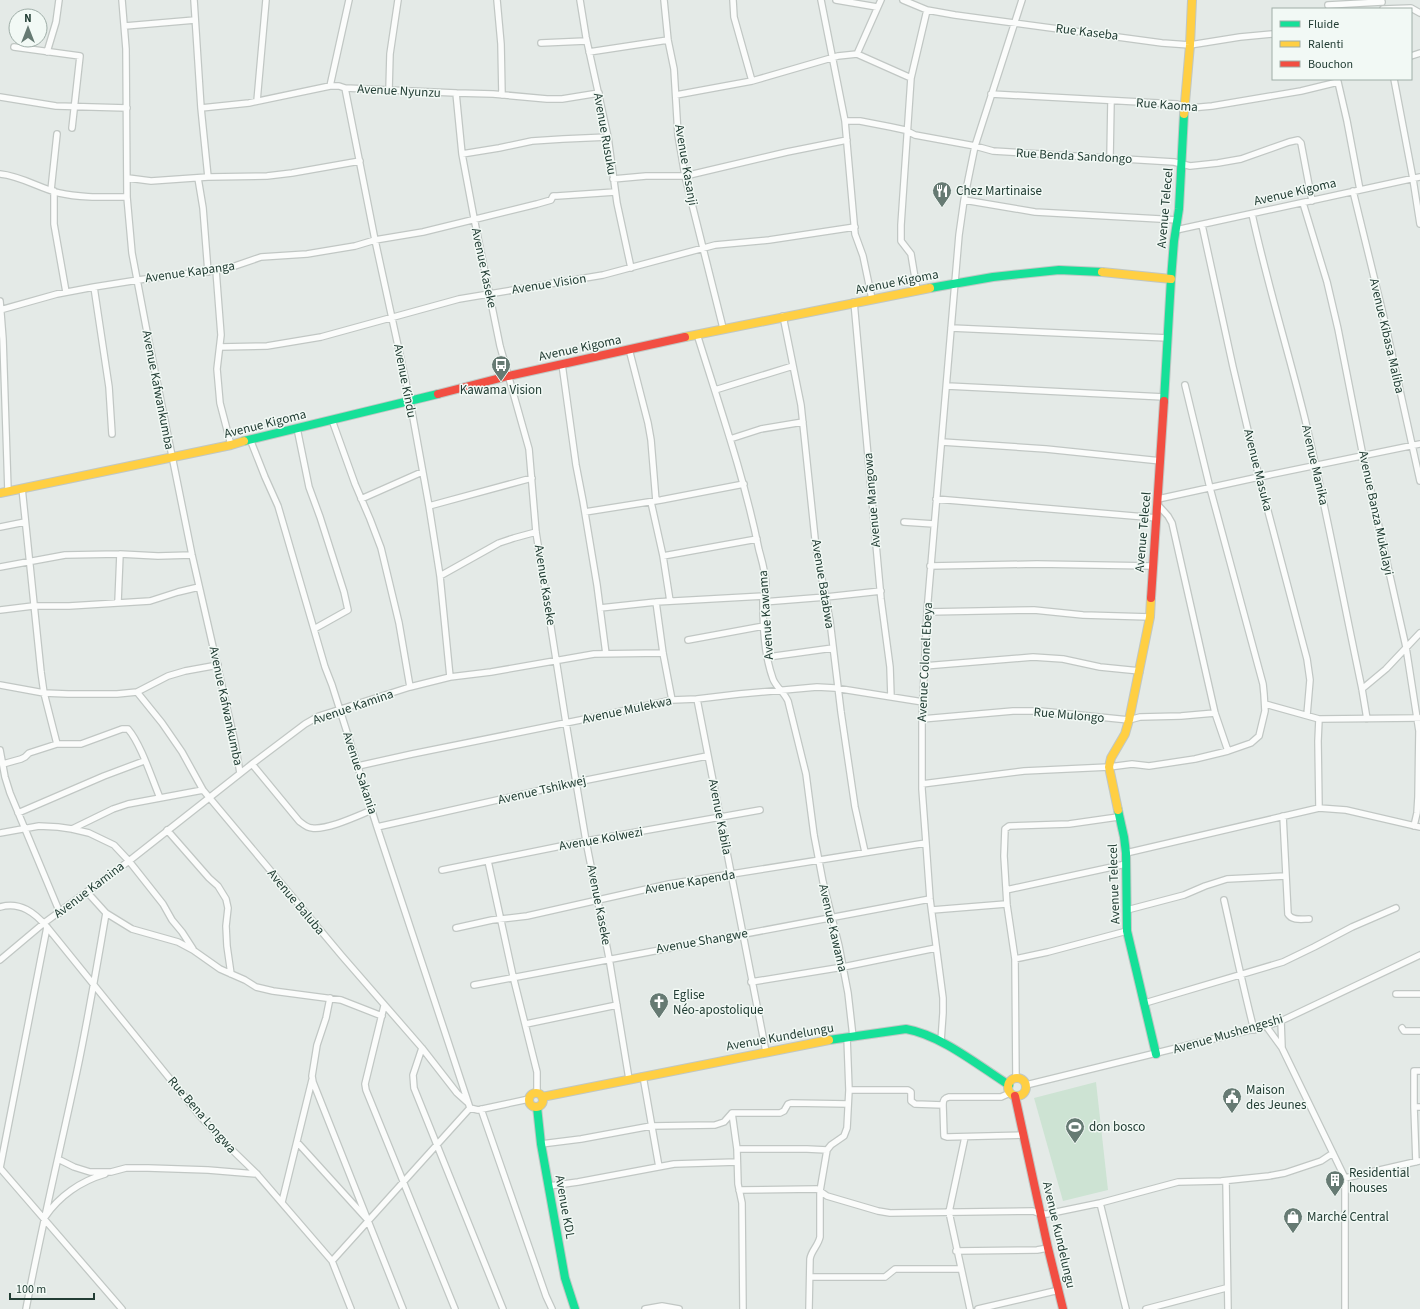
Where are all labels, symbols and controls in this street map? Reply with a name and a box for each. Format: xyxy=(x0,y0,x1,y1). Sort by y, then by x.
north arrow xyxy=(8,8,48,48)
legend xyxy=(1272,8,1412,80)
text: N xyxy=(24,11,32,26)
text: Fluide xyxy=(1308,16,1339,33)
street label: Rue Kaseba xyxy=(1055,19,1119,45)
text: Ralenti xyxy=(1308,36,1343,53)
text: Bouchon xyxy=(1308,56,1353,73)
street label: Avenue Nyunzu xyxy=(357,80,441,102)
street label: Avenue Rusuku xyxy=(589,92,621,176)
street label: Rue Kaoma xyxy=(1135,94,1199,116)
street label: Avenue Kasanji xyxy=(670,123,702,207)
street label: Rue Benda Sandongo xyxy=(1015,144,1133,168)
street label: Avenue Telecel xyxy=(1153,167,1177,249)
street label: Avenue Kigoma xyxy=(1252,174,1338,210)
restaurant icon: Chez Martinaise xyxy=(931,180,953,208)
place label: Chez Martinaise xyxy=(956,182,1042,200)
street label: Avenue Kaseke xyxy=(467,226,501,310)
street label: Avenue Kapanga xyxy=(144,257,236,287)
street label: Avenue Kigoma xyxy=(854,265,940,299)
street label: Avenue Vision xyxy=(510,269,588,299)
street label: Avenue Kibasa Maliba xyxy=(1365,277,1409,395)
street label: Avenue Kafwankumba xyxy=(138,329,178,451)
street label: Avenue Kigoma xyxy=(537,330,623,366)
street label: Avenue Kindu xyxy=(389,343,421,419)
bus stop icon: Kawama Vision xyxy=(490,354,512,382)
place label: Kawama Vision xyxy=(460,381,542,399)
street label: Avenue Kigoma xyxy=(222,405,308,443)
street label: Avenue Manika xyxy=(1297,423,1333,507)
street label: Avenue Masuka xyxy=(1239,427,1277,513)
street label: Avenue Banza Mukalayi xyxy=(1354,449,1398,577)
street label: Avenue Mangowa xyxy=(859,452,885,548)
street label: Avenue Telecel xyxy=(1131,491,1155,573)
street label: Avenue Batabwa xyxy=(807,538,839,630)
street label: Avenue Kaseke xyxy=(530,543,560,627)
street label: Avenue Kawama xyxy=(754,570,778,660)
street label: Avenue Colonel Ebeya xyxy=(913,602,937,722)
street label: Avenue Kafwankumba xyxy=(205,645,247,767)
street label: Avenue Kamina xyxy=(310,685,396,729)
street label: Avenue Mulekwa xyxy=(581,692,673,728)
street label: Rue Mulongo xyxy=(1033,703,1105,727)
street label: Avenue Sakania xyxy=(338,729,382,817)
street label: Avenue Tshikwej xyxy=(496,771,588,809)
street label: Avenue Kabila xyxy=(704,777,736,857)
street label: Avenue Kolwezi xyxy=(558,823,644,855)
street label: Avenue Telecel xyxy=(1104,844,1124,924)
street label: Avenue Kamina xyxy=(50,857,128,923)
street label: Avenue Kaseke xyxy=(582,863,616,947)
street label: Avenue Baluba xyxy=(263,865,329,939)
street label: Avenue Kapenda xyxy=(643,865,737,899)
street label: Avenue Kawama xyxy=(814,882,852,974)
street label: Avenue Shangwe xyxy=(655,924,749,958)
place label: Eglise Néo-apostolique xyxy=(673,986,764,1019)
church icon: Eglise Néo-apostolique xyxy=(648,991,670,1019)
street label: Avenue Mushengeshi xyxy=(1171,1010,1285,1058)
street label: Avenue Kundelungu xyxy=(725,1019,835,1055)
street label: Rue Bena Longwa xyxy=(164,1073,240,1157)
place label: Maison des Jeunes xyxy=(1246,1081,1307,1114)
public building icon: Maison des Jeunes xyxy=(1221,1086,1243,1114)
sports icon: don bosco xyxy=(1064,1116,1086,1144)
place label: don bosco xyxy=(1089,1118,1145,1136)
place label: Residential houses xyxy=(1349,1164,1410,1197)
building icon: Residential houses xyxy=(1324,1169,1346,1197)
street label: Avenue KDL xyxy=(551,1174,579,1240)
street label: Avenue Kundelungu xyxy=(1038,1180,1080,1290)
shop icon: Marché Central xyxy=(1282,1206,1304,1234)
place label: Marché Central xyxy=(1307,1208,1389,1226)
scale bar xyxy=(10,1275,94,1301)
text: 100 m xyxy=(16,1281,46,1298)

